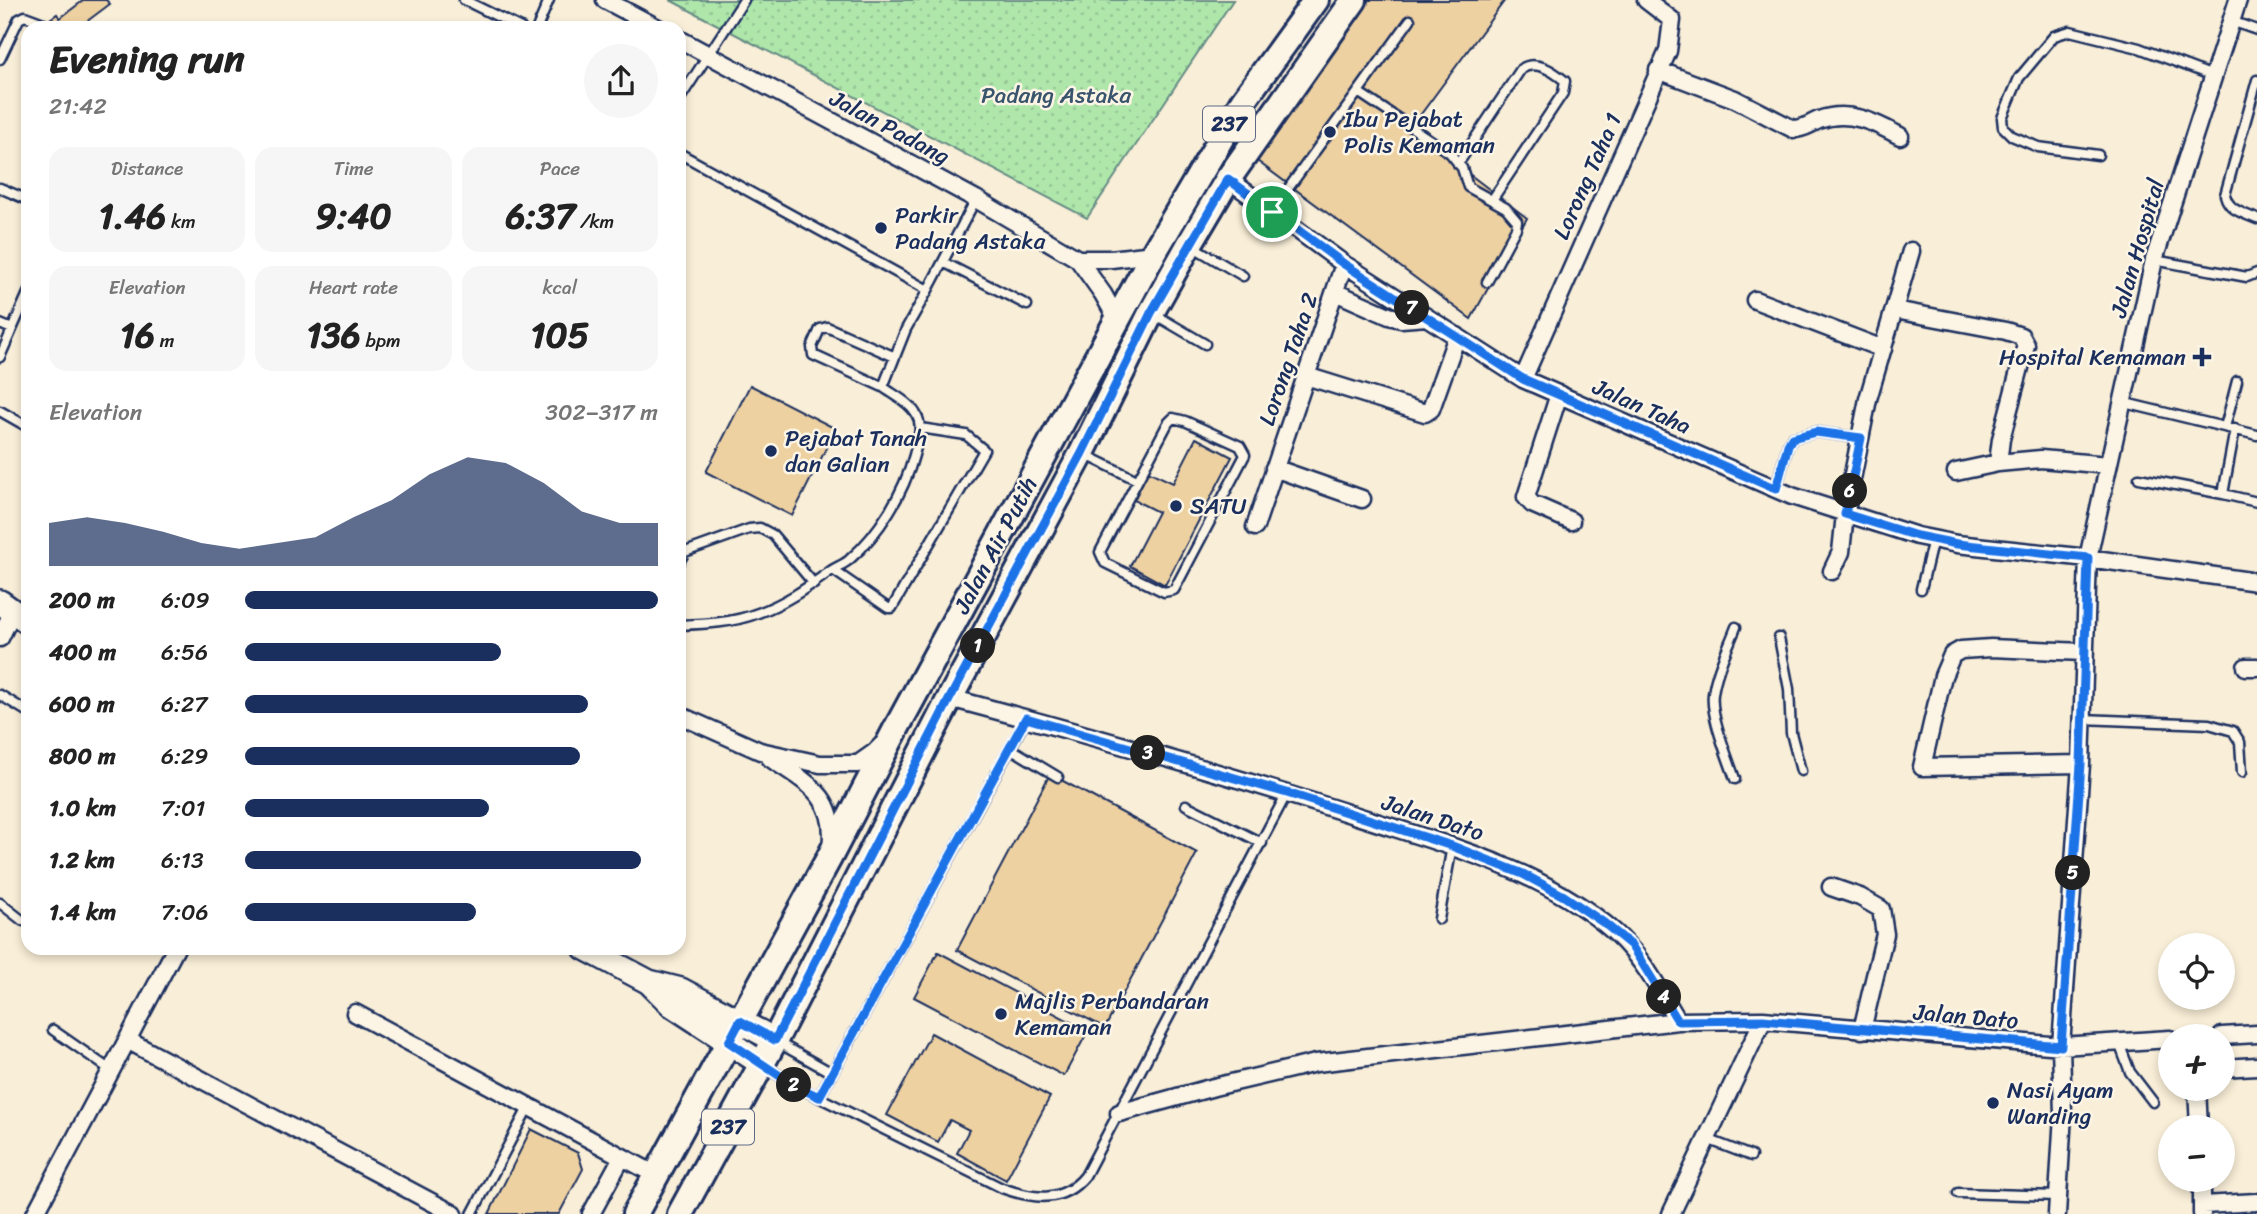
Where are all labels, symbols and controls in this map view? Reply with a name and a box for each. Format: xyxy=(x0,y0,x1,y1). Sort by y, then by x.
text: Evening run xyxy=(49,26,245,93)
button: share xyxy=(584,44,658,118)
park label: Padang Astaka xyxy=(981,75,1132,116)
street label: Jalan Padang xyxy=(821,78,958,177)
text: 21:42 xyxy=(49,86,107,127)
place label: Ibu Pejabat Polis Kemaman xyxy=(1343,99,1495,166)
road number: 237 xyxy=(1203,106,1255,142)
street label: Lorong Taha 1 xyxy=(1541,106,1634,246)
marker: Ibu Pejabat Polis Kemaman xyxy=(1322,124,1338,140)
text: Distance xyxy=(111,152,183,185)
text: Time xyxy=(333,152,374,185)
text: Pace xyxy=(540,152,580,185)
street label: Jalan Hospital xyxy=(2098,174,2177,323)
pin xyxy=(1242,182,1302,242)
text: 1.46 xyxy=(99,185,166,247)
text: 9:40 xyxy=(315,185,392,247)
text: 6:37 xyxy=(505,185,575,247)
icon: arrive xyxy=(1253,193,1291,231)
place label: Parkir Padang Astaka xyxy=(895,195,1046,262)
text: km xyxy=(166,205,196,238)
text: /km xyxy=(575,205,614,238)
marker: Parkir Padang Astaka xyxy=(873,220,889,236)
text: Elevation xyxy=(109,271,186,304)
text: Heart rate xyxy=(309,271,398,304)
text: kcal xyxy=(543,271,577,304)
street label: Lorong Taha 2 xyxy=(1247,287,1330,431)
pin: 7 xyxy=(1394,290,1430,326)
text: 7 xyxy=(1406,291,1417,324)
text: 16 xyxy=(120,304,155,366)
text: 136 xyxy=(306,304,361,366)
text: 105 xyxy=(531,304,589,366)
text: m xyxy=(155,324,174,357)
text: bpm xyxy=(361,324,401,357)
place label: Hospital Kemaman xyxy=(1999,337,2186,378)
marker: Hospital Kemaman xyxy=(2192,347,2212,367)
street label: Jalan Taha xyxy=(1585,366,1698,446)
text: Elevation xyxy=(49,392,142,433)
text: 302–317 m xyxy=(545,392,658,433)
place label: Pejabat Tanah dan Galian xyxy=(785,418,927,485)
marker: Pejabat Tanah dan Galian xyxy=(763,443,779,459)
street label: Jalan Air Putih xyxy=(942,469,1049,622)
pin: 6 xyxy=(1832,474,1868,508)
text: 6 xyxy=(1844,474,1855,507)
place label: SATU xyxy=(1190,486,1247,527)
marker: SATU xyxy=(1168,498,1184,514)
text: 200 m xyxy=(49,580,115,621)
text: 6:09 xyxy=(161,580,210,621)
pin: 1 xyxy=(960,628,996,664)
text: 1 xyxy=(973,629,982,662)
text: 400 m xyxy=(49,632,116,673)
text: 6:56 xyxy=(161,632,208,673)
text: 600 m xyxy=(49,684,115,725)
text: 6:27 xyxy=(161,684,207,725)
text: 800 m xyxy=(49,736,116,777)
text: 6:29 xyxy=(161,736,208,777)
pin: 3 xyxy=(1130,736,1166,770)
text: 3 xyxy=(1142,736,1153,769)
street label: Jalan Dato xyxy=(1376,781,1489,853)
text: 1.0 km xyxy=(49,788,116,829)
text: 7:01 xyxy=(161,788,205,829)
text: 1.2 km xyxy=(49,840,115,881)
text: 6:13 xyxy=(161,840,204,881)
pin: 5 xyxy=(2056,856,2090,890)
text: 5 xyxy=(2067,856,2078,889)
text: 1.4 km xyxy=(49,892,116,933)
text: 7:06 xyxy=(161,892,209,933)
map controls xyxy=(2158,933,2235,1192)
button: locate xyxy=(2158,933,2235,1010)
pin: 4 xyxy=(1646,979,1682,1014)
text: 4 xyxy=(1658,980,1669,1013)
place label: Majlis Perbandaran Kemaman xyxy=(1015,981,1210,1048)
street label: Jalan Dato xyxy=(1911,991,2020,1042)
marker: Majlis Perbandaran Kemaman xyxy=(993,1006,1009,1022)
button: + xyxy=(2158,1024,2235,1101)
pin: 2 xyxy=(776,1068,812,1102)
text: 2 xyxy=(788,1068,799,1101)
place label: Nasi Ayam Wanding xyxy=(2007,1070,2114,1137)
marker: Nasi Ayam Wanding xyxy=(1985,1095,2001,1111)
road number: 237 xyxy=(702,1110,754,1144)
button: − xyxy=(2158,1115,2235,1192)

